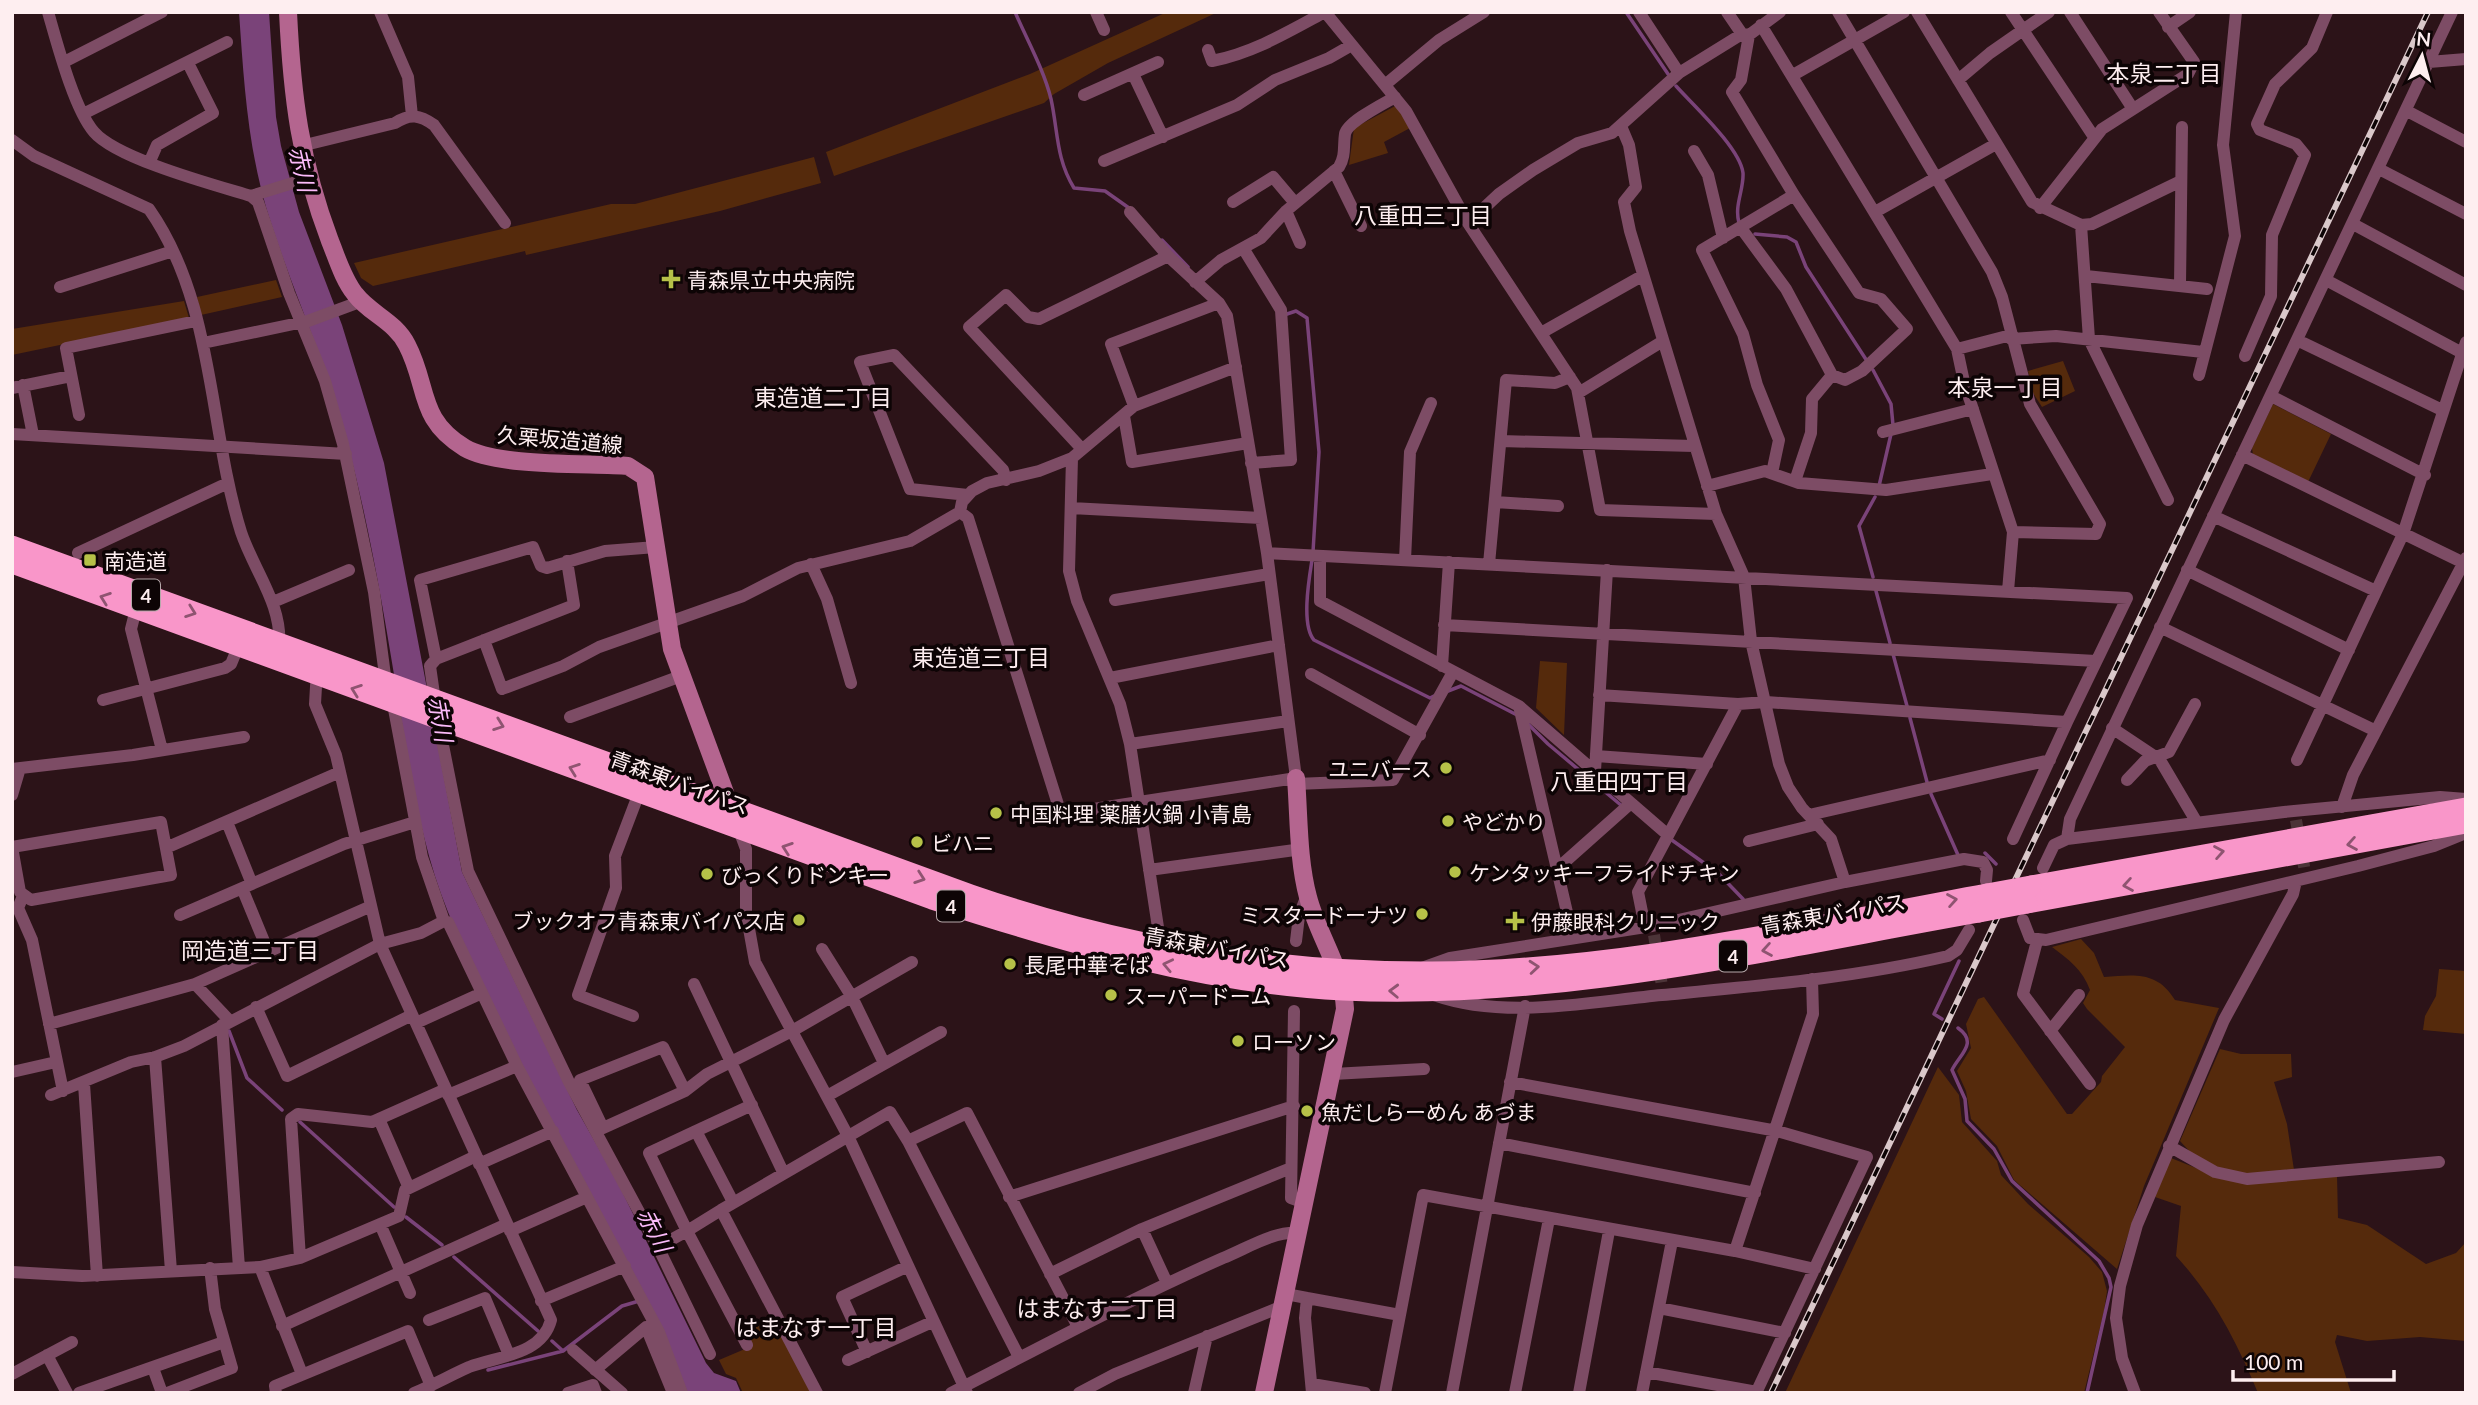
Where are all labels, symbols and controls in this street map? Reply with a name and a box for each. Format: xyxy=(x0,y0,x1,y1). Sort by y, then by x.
north arrow xyxy=(2387,21,2457,91)
text: N xyxy=(2415,26,2432,51)
district label: 本泉二丁目 xyxy=(2107,59,2222,87)
water label: 赤川 xyxy=(284,143,322,197)
district label: 八重田三丁目 xyxy=(1354,201,1492,229)
place label: 青森県立中央病院 xyxy=(687,267,855,292)
marker: 青森県立中央病院 xyxy=(661,269,681,289)
district label: 本泉一丁目 xyxy=(1948,373,2063,401)
district label: 東造道二丁目 xyxy=(754,383,892,411)
street label: 久栗坂造道線 xyxy=(496,421,624,457)
place label: 南造道 xyxy=(104,548,167,573)
marker: 南造道 xyxy=(82,552,98,568)
road number: 4 xyxy=(132,580,160,610)
one-way arrow xyxy=(100,592,112,606)
one-way arrow xyxy=(185,604,197,618)
district label: 東造道三丁目 xyxy=(912,643,1050,671)
one-way arrow xyxy=(351,684,363,698)
water label: 赤川 xyxy=(423,694,459,747)
one-way arrow xyxy=(493,716,505,730)
street label: 青森東バイパス xyxy=(607,745,753,819)
place label: ユニバース xyxy=(1328,756,1432,781)
marker: ユニバース xyxy=(1438,760,1454,776)
one-way arrow xyxy=(568,764,580,778)
district label: 八重田四丁目 xyxy=(1550,767,1688,795)
place label: 中国料理 薬膳火鍋 小青島 xyxy=(1010,801,1252,826)
marker: 中国料理 薬膳火鍋 小青島 xyxy=(988,805,1004,821)
place label: やどかり xyxy=(1462,809,1546,834)
marker: やどかり xyxy=(1440,813,1456,829)
place label: ビハニ xyxy=(931,830,994,855)
marker: ビハニ xyxy=(909,834,925,850)
one-way arrow xyxy=(2346,836,2358,851)
one-way arrow xyxy=(782,842,794,856)
one-way arrow xyxy=(2213,845,2225,860)
place label: ケンタッキーフライドチキン xyxy=(1469,860,1739,885)
place label: びっくりドンキー xyxy=(721,862,889,887)
marker: ケンタッキーフライドチキン xyxy=(1447,864,1463,880)
marker: びっくりドンキー xyxy=(699,866,715,882)
one-way arrow xyxy=(914,869,926,883)
one-way arrow xyxy=(2122,877,2134,892)
street label: 青森東バイパス xyxy=(1759,888,1907,938)
road number: 4 xyxy=(937,890,965,922)
one-way arrow xyxy=(1946,893,1958,908)
place label: ミスタードーナツ xyxy=(1240,902,1408,927)
marker: ミスタードーナツ xyxy=(1414,906,1430,922)
place label: ブックオフ青森東バイパス店 xyxy=(512,908,785,933)
place label: 伊藤眼科クリニック xyxy=(1531,909,1720,934)
marker: 伊藤眼科クリニック xyxy=(1505,911,1525,931)
marker: ブックオフ青森東バイパス店 xyxy=(791,912,807,928)
street label: 青森東バイパス xyxy=(1143,922,1291,972)
district label: 岡造道三丁目 xyxy=(181,936,319,964)
road number: 4 xyxy=(1719,940,1747,972)
one-way arrow xyxy=(1761,942,1773,957)
place label: 長尾中華そば xyxy=(1024,952,1150,977)
marker: 長尾中華そば xyxy=(1002,956,1018,972)
one-way arrow xyxy=(1162,959,1174,974)
one-way arrow xyxy=(1529,960,1540,975)
place label: スーパードーム xyxy=(1125,983,1271,1008)
one-way arrow xyxy=(1388,983,1399,998)
marker: スーパードーム xyxy=(1103,987,1119,1003)
place label: ローソン xyxy=(1252,1029,1336,1054)
marker: ローソン xyxy=(1230,1033,1246,1049)
place label: 魚だしらーめん あづま xyxy=(1321,1099,1536,1124)
marker: 魚だしらーめん あづま xyxy=(1299,1103,1315,1119)
water label: 赤川 xyxy=(632,1203,679,1260)
district label: はまなす二丁目 xyxy=(1017,1294,1178,1322)
district label: はまなす一丁目 xyxy=(736,1313,897,1341)
scale bar xyxy=(2233,1338,2394,1382)
text: 100 m xyxy=(2244,1349,2303,1374)

